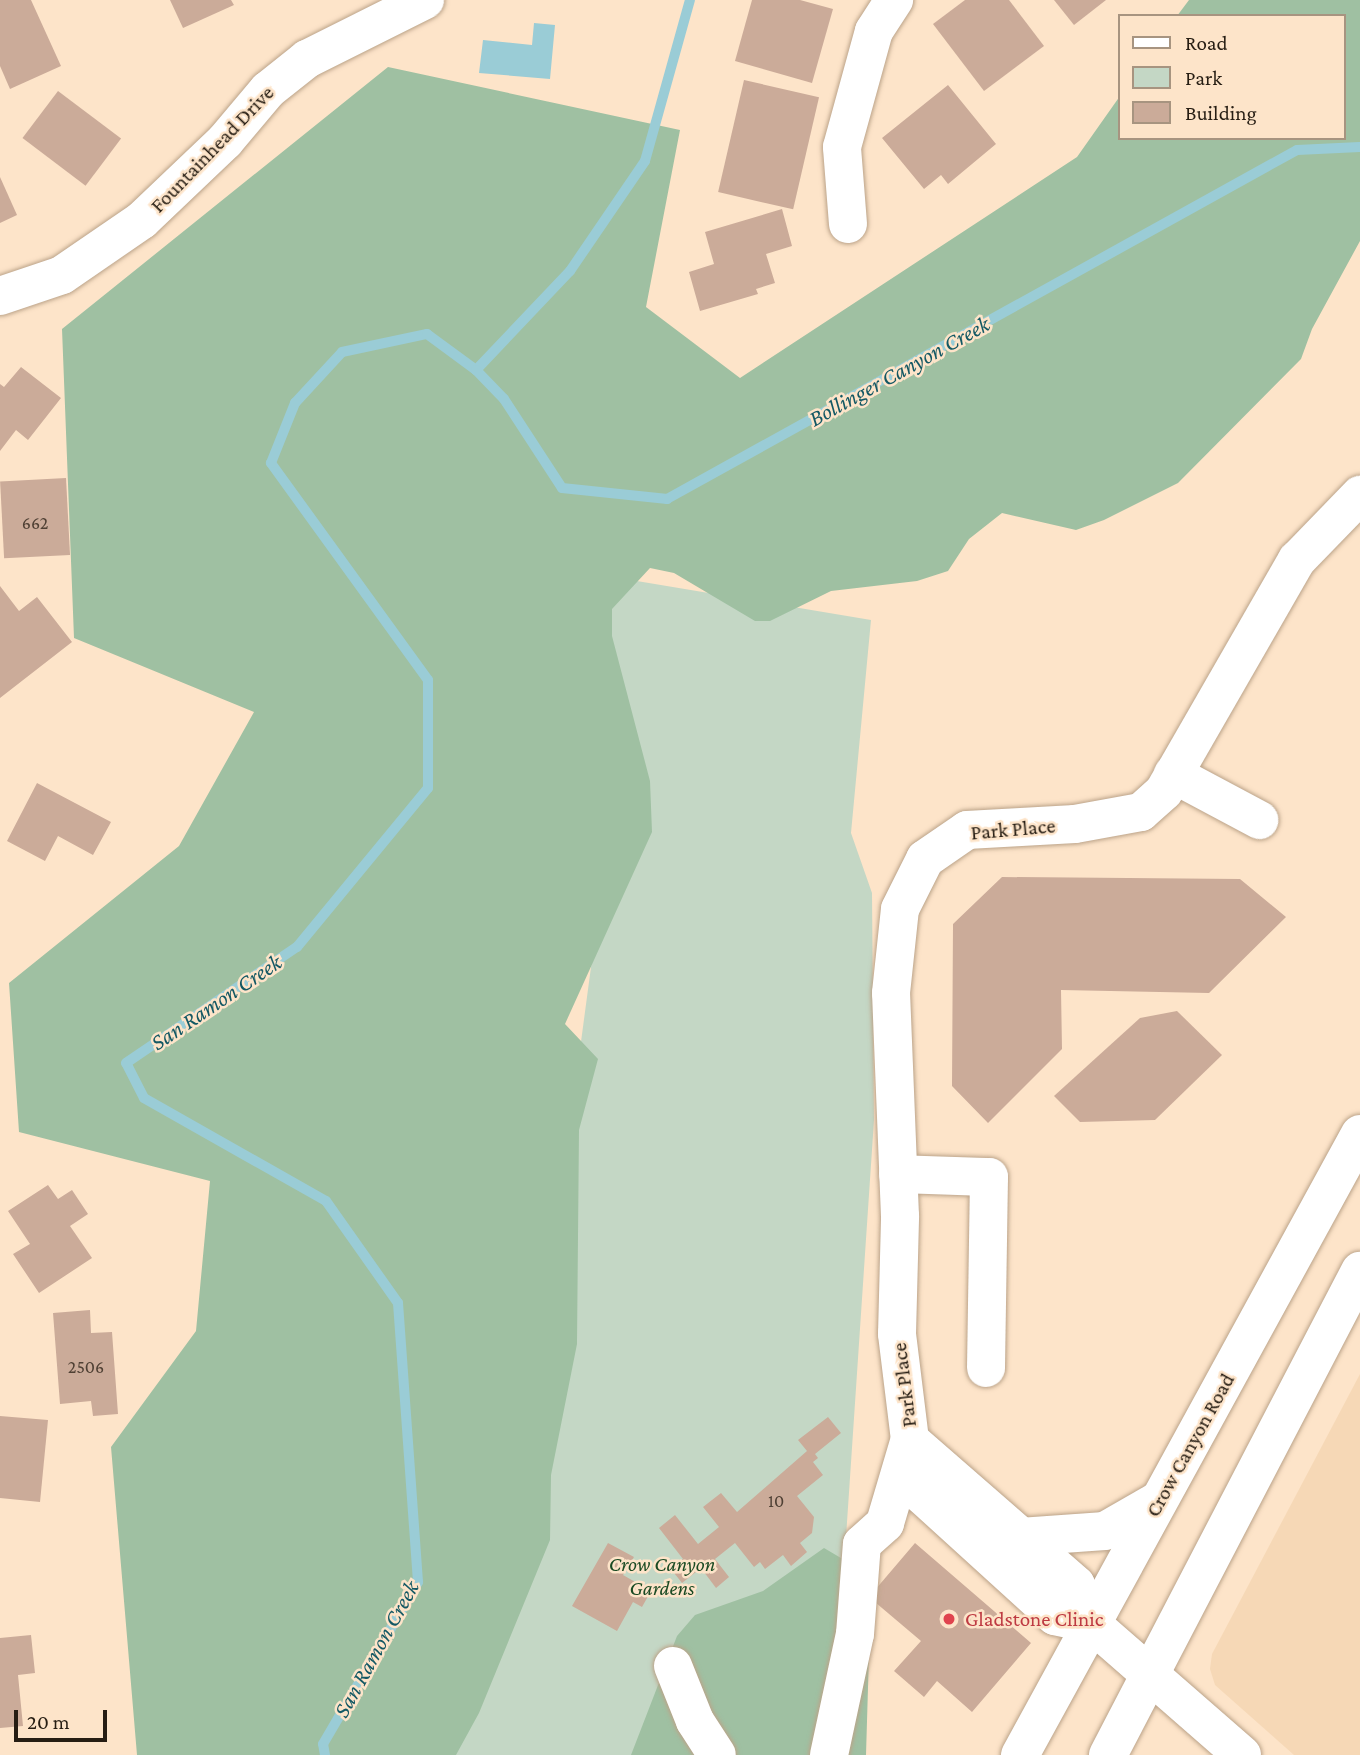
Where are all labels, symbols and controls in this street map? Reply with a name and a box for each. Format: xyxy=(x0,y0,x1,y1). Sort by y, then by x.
legend xyxy=(1118,14,1346,140)
text: Road xyxy=(1185,31,1228,55)
text: Park xyxy=(1185,66,1222,90)
street label: Fountainhead Drive xyxy=(145,80,279,218)
text: Building xyxy=(1185,101,1257,125)
water label: Bollinger Canyon Creek xyxy=(804,310,994,432)
house number: 662 xyxy=(22,512,48,534)
street label: Park Place xyxy=(970,813,1056,845)
water label: San Ramon Creek xyxy=(145,948,287,1056)
street label: Park Place xyxy=(886,1341,922,1429)
house number: 2506 xyxy=(68,1356,104,1378)
street label: Crow Canyon Road xyxy=(1140,1369,1240,1521)
house number: 10 xyxy=(768,1490,784,1512)
park label: Crow Canyon Gardens xyxy=(609,1551,715,1601)
water label: San Ramon Creek xyxy=(327,1576,425,1722)
place label: Gladstone Clinic xyxy=(965,1606,1103,1632)
marker: Gladstone Clinic xyxy=(939,1609,959,1629)
scale bar xyxy=(18,1696,110,1740)
text: 20 m xyxy=(27,1710,70,1734)

